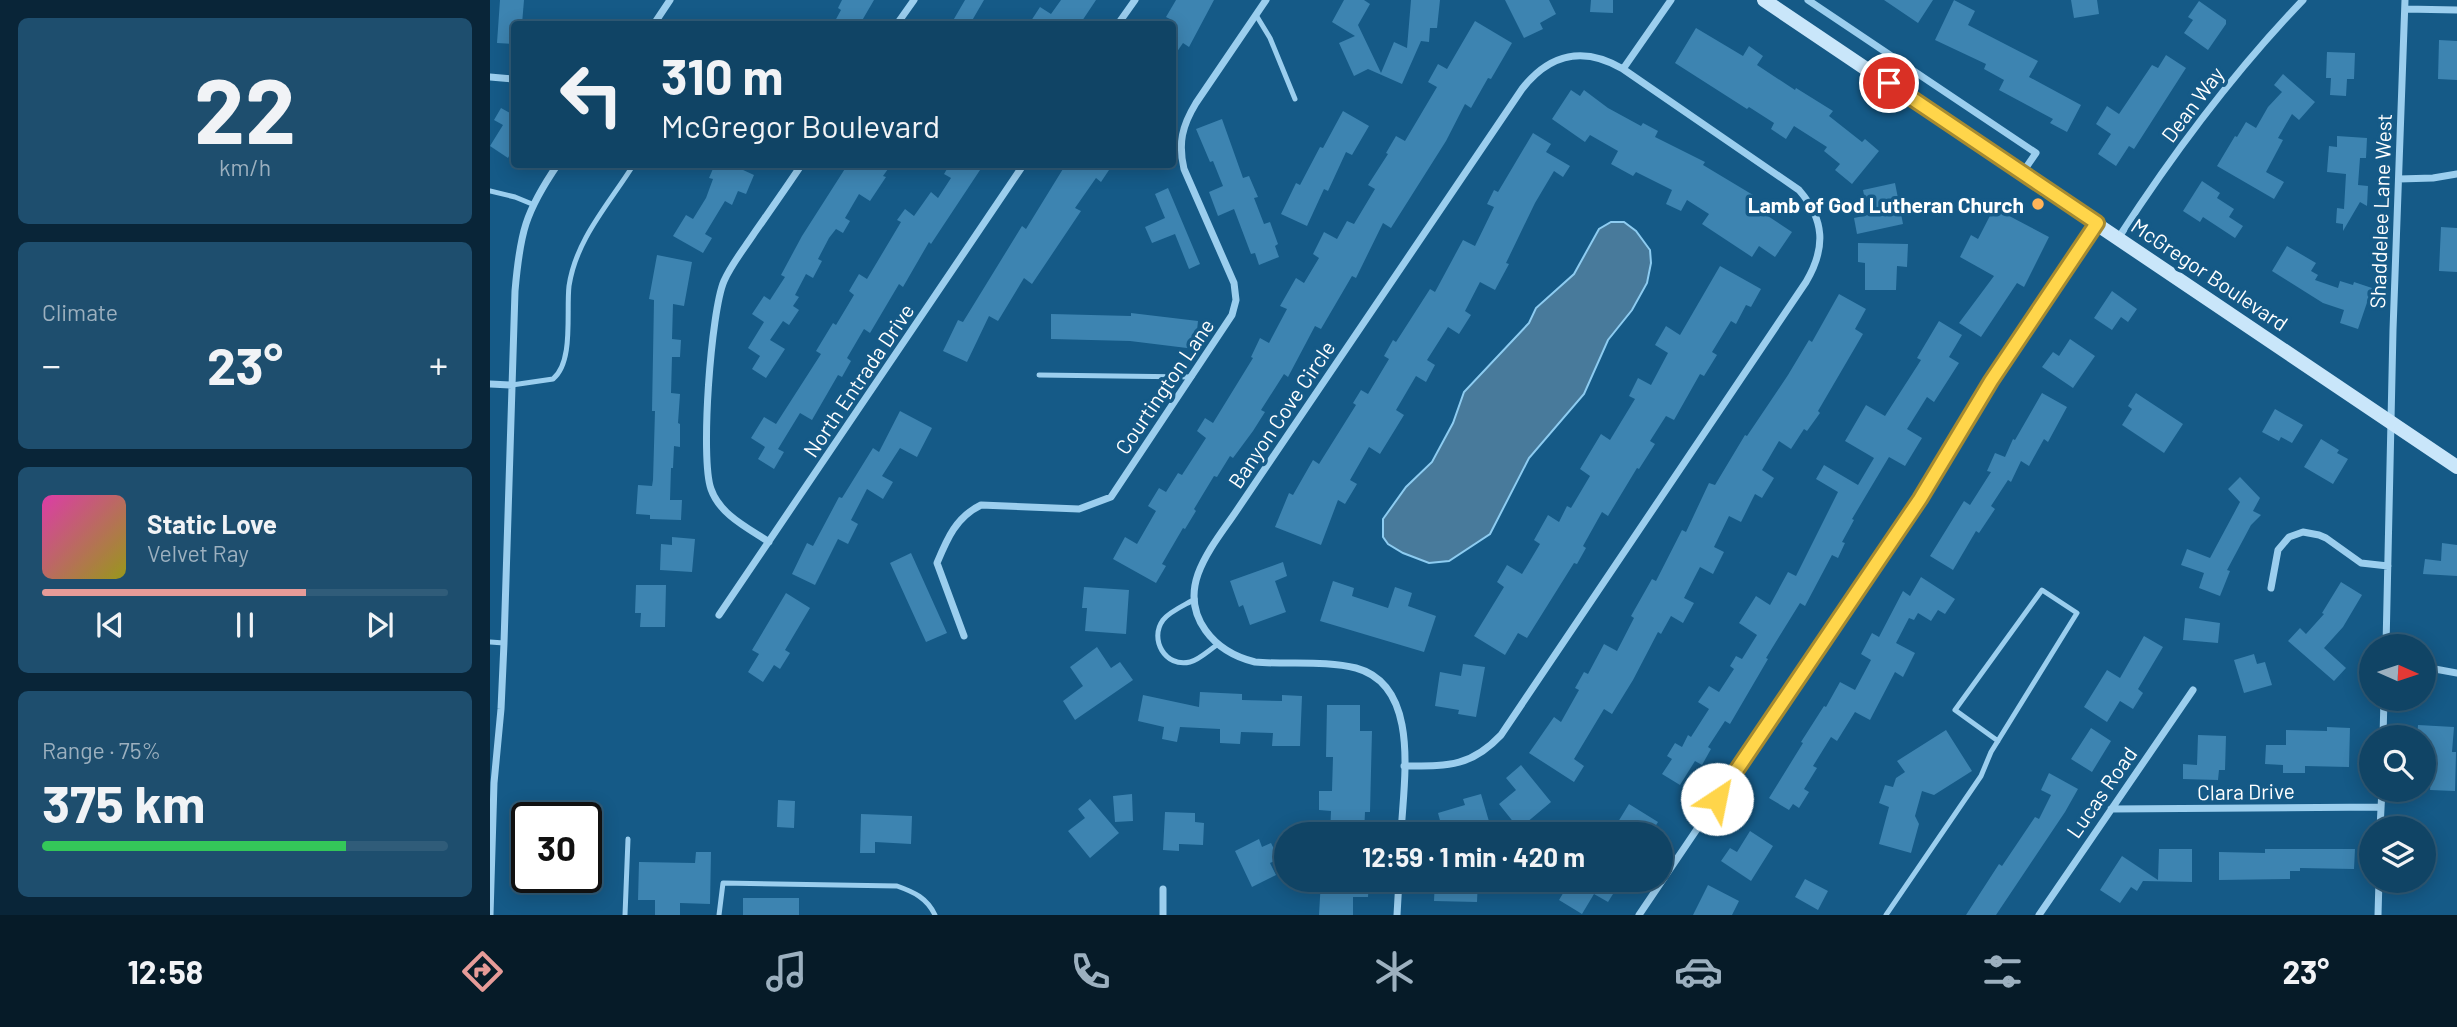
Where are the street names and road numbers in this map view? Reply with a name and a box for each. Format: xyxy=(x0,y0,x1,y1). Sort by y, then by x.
street label: Dean Way xyxy=(2156,61,2229,147)
street label: Shaddelee Lane West xyxy=(2364,113,2396,309)
street label: McGregor Boulevard xyxy=(2127,212,2293,336)
street label: North Entrada Drive xyxy=(797,298,919,462)
street label: Courtington Lane xyxy=(1109,313,1219,459)
street label: Banyon Cove Circle xyxy=(1222,335,1340,493)
street label: Lucas Road xyxy=(2060,742,2142,842)
street label: Clara Drive xyxy=(2197,778,2295,804)

